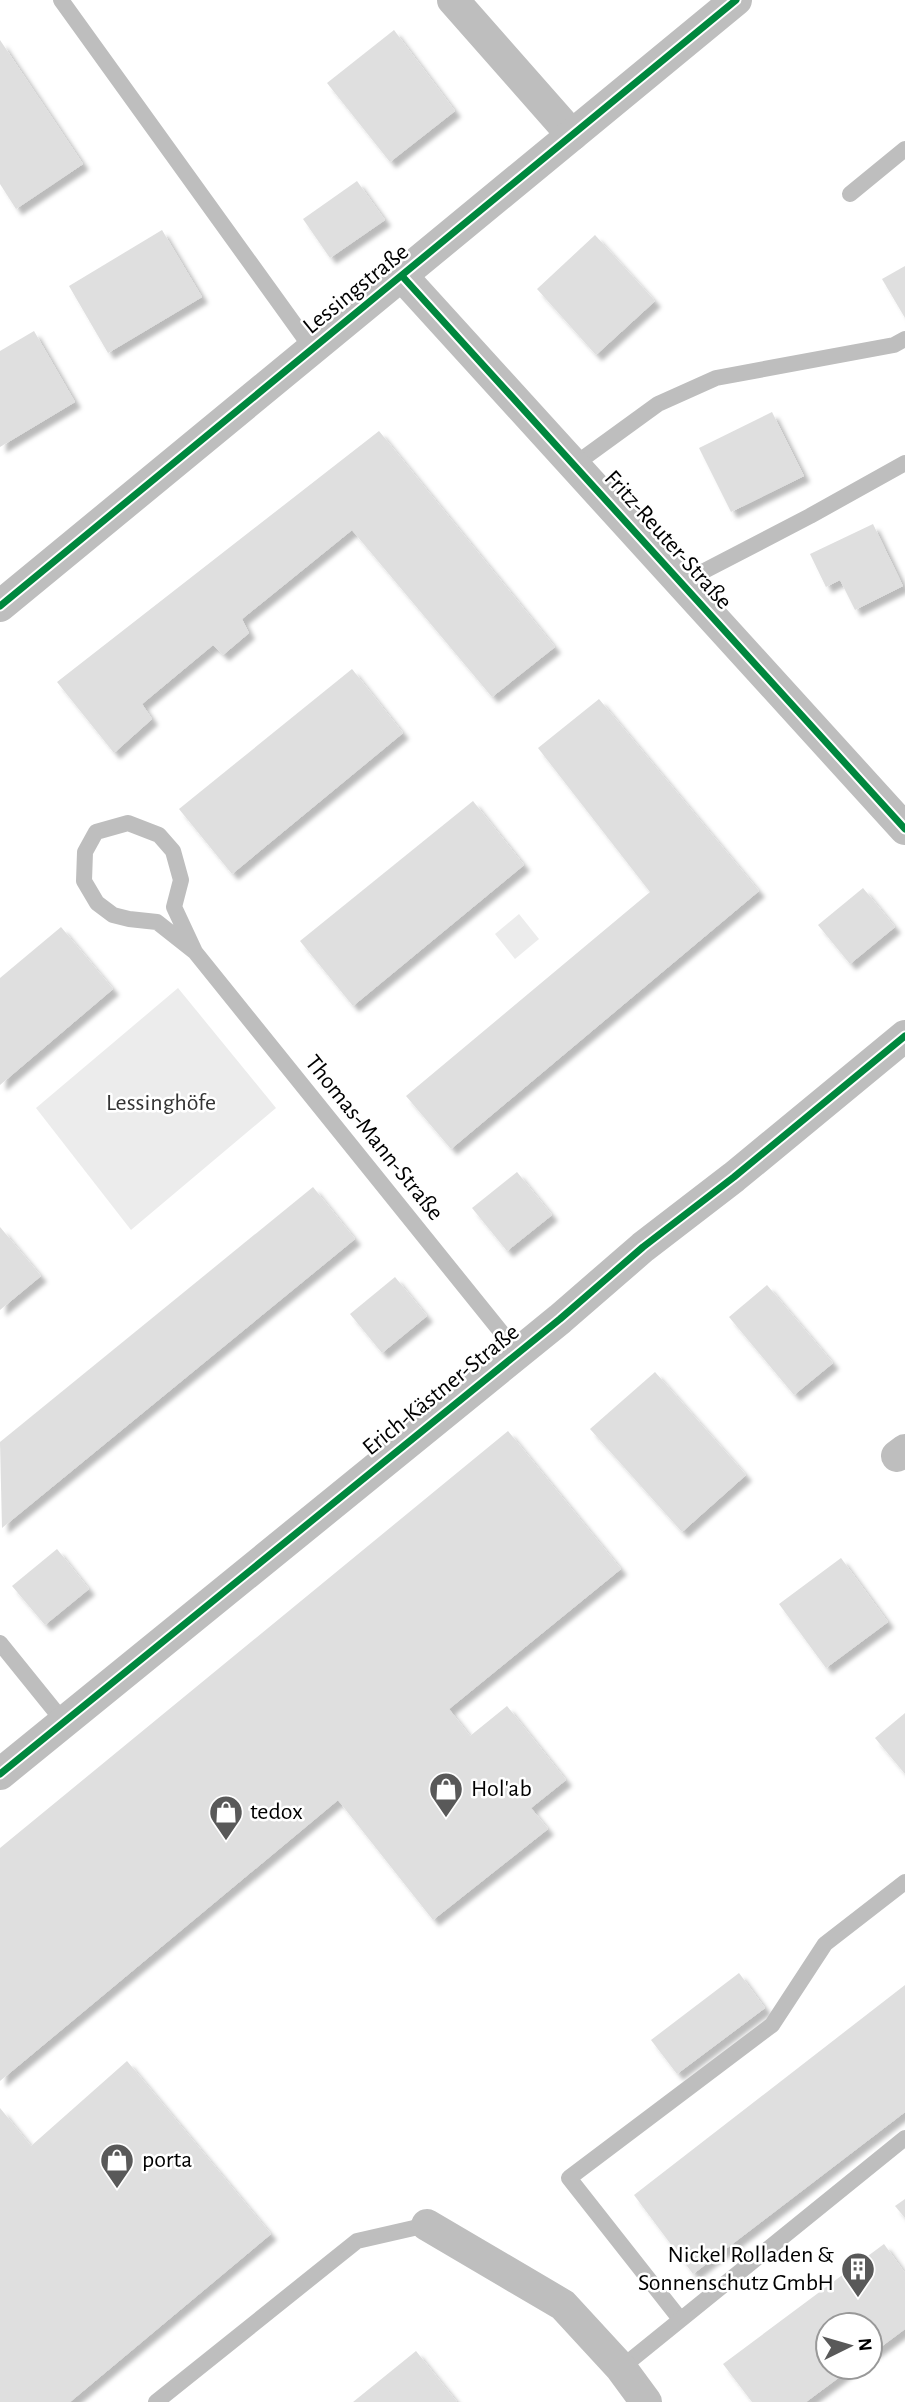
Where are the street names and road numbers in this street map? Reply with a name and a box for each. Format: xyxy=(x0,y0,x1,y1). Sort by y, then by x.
street label: Lessingstraße xyxy=(299,239,413,339)
street label: Fritz-Reuter-Straße xyxy=(600,466,736,614)
street label: Thomas-Mann-Straße xyxy=(300,1051,448,1225)
street label: Erich-Kästner-Straße xyxy=(358,1320,524,1460)

